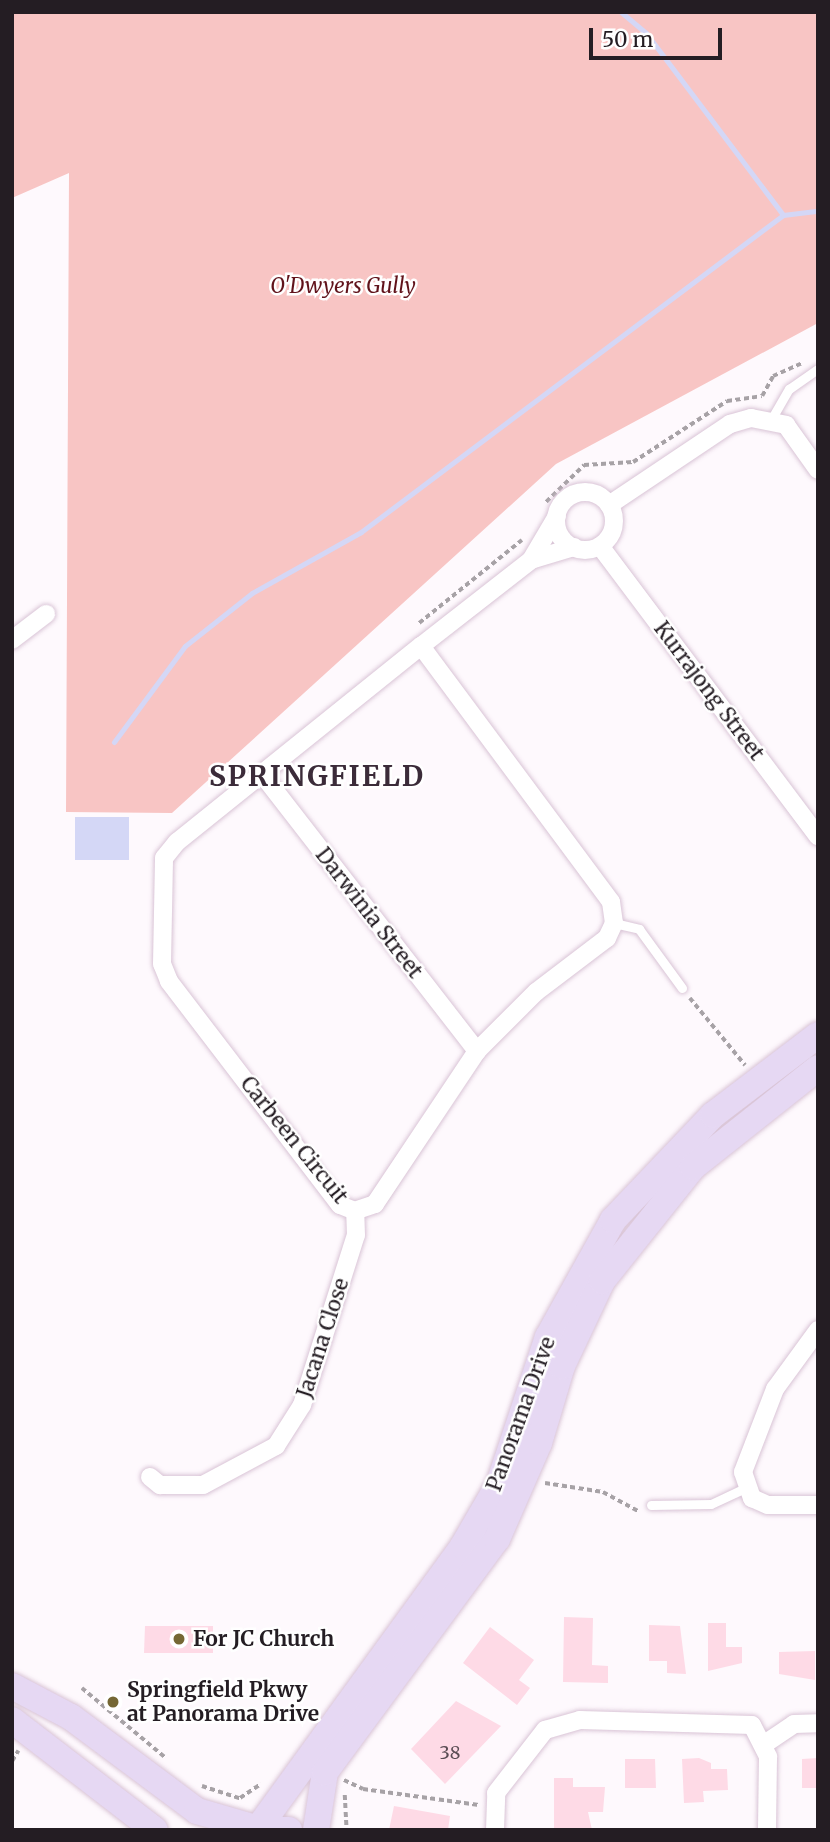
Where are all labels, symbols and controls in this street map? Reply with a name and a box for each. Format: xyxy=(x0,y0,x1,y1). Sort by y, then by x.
scale bar xyxy=(592,14,725,58)
text: 50 m xyxy=(602,26,653,53)
park label: O'Dwyers Gully xyxy=(270,273,416,299)
street label: Kurrajong Street xyxy=(649,617,769,765)
district label: SPRINGFIELD xyxy=(210,759,424,793)
street label: Darwinia Street xyxy=(310,843,428,983)
street label: Carbeen Circuit xyxy=(235,1071,353,1209)
street label: Jacana Close xyxy=(292,1275,354,1401)
street label: Panorama Drive xyxy=(481,1333,561,1495)
place label: For JC Church xyxy=(193,1626,334,1652)
marker: For JC Church xyxy=(171,1631,187,1647)
place label: Springfield Pkwy at Panorama Drive xyxy=(127,1677,319,1727)
marker: Springfield Pkwy at Panorama Drive xyxy=(105,1694,121,1710)
house number: 38 xyxy=(440,1742,460,1764)

